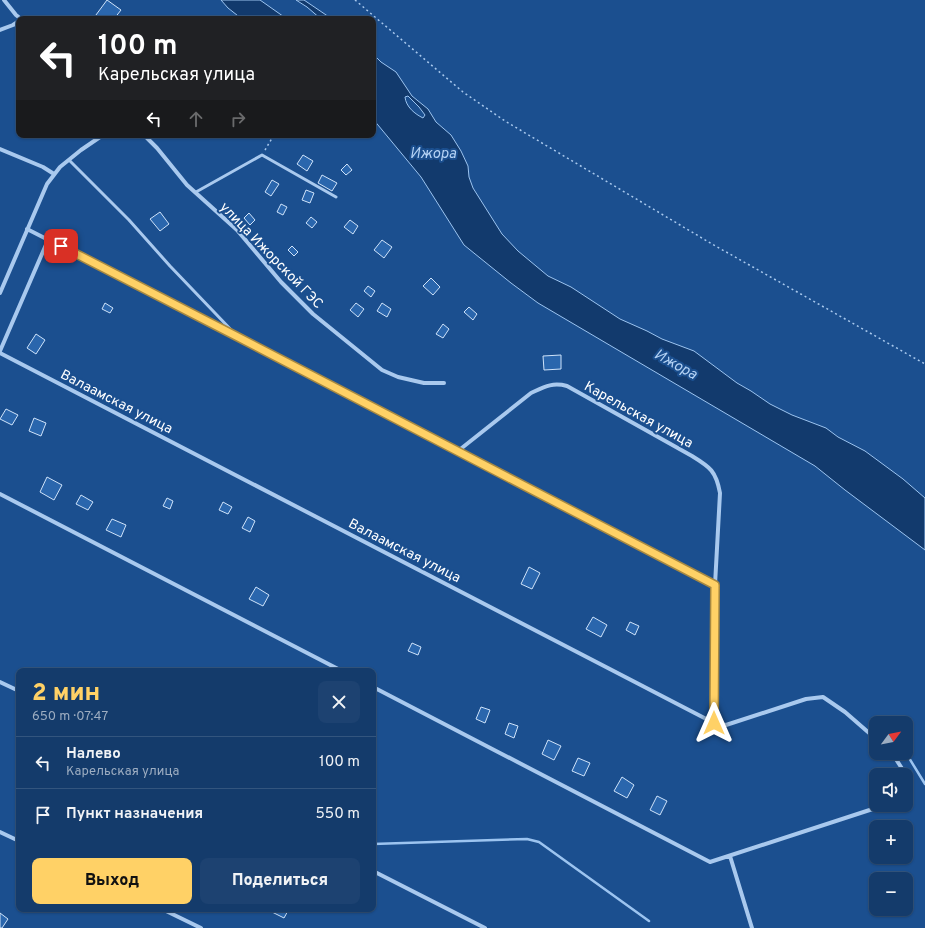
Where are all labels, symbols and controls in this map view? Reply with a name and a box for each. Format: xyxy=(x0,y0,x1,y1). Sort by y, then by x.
text: 100 m xyxy=(98,29,178,65)
icon: left xyxy=(32,32,84,84)
text: Карельская улица xyxy=(98,64,255,87)
icon: left xyxy=(143,108,165,130)
icon: ahead xyxy=(185,108,207,130)
icon: right xyxy=(227,108,249,130)
water label: Ижора xyxy=(410,145,456,164)
street label: улица Ижорской ГЭС xyxy=(216,199,326,313)
pin xyxy=(44,229,78,263)
icon: arrive xyxy=(50,235,72,257)
water label: Ижора xyxy=(650,346,700,385)
street label: Валаамская улица xyxy=(57,367,175,438)
street label: Карельская улица xyxy=(581,378,696,452)
street label: Валаамская улица xyxy=(345,516,463,587)
text: 2 мин xyxy=(32,679,100,709)
button: close xyxy=(318,681,360,723)
position arrow xyxy=(693,702,735,744)
text: 650 m · 07:47 xyxy=(32,709,108,725)
north arrow xyxy=(869,716,913,760)
map controls xyxy=(869,716,913,916)
text: Налево xyxy=(66,745,121,764)
icon: left xyxy=(32,752,54,774)
text: 100 m xyxy=(319,753,360,772)
text: Карельская улица xyxy=(66,764,179,780)
button: sound xyxy=(869,768,913,812)
icon: arrive xyxy=(32,804,54,826)
text: Пункт назначения xyxy=(66,805,203,824)
text: 550 m xyxy=(316,805,360,824)
button: + xyxy=(869,820,913,864)
button: Выход xyxy=(32,858,192,904)
button: Поделиться xyxy=(200,858,360,904)
button: − xyxy=(869,872,913,916)

